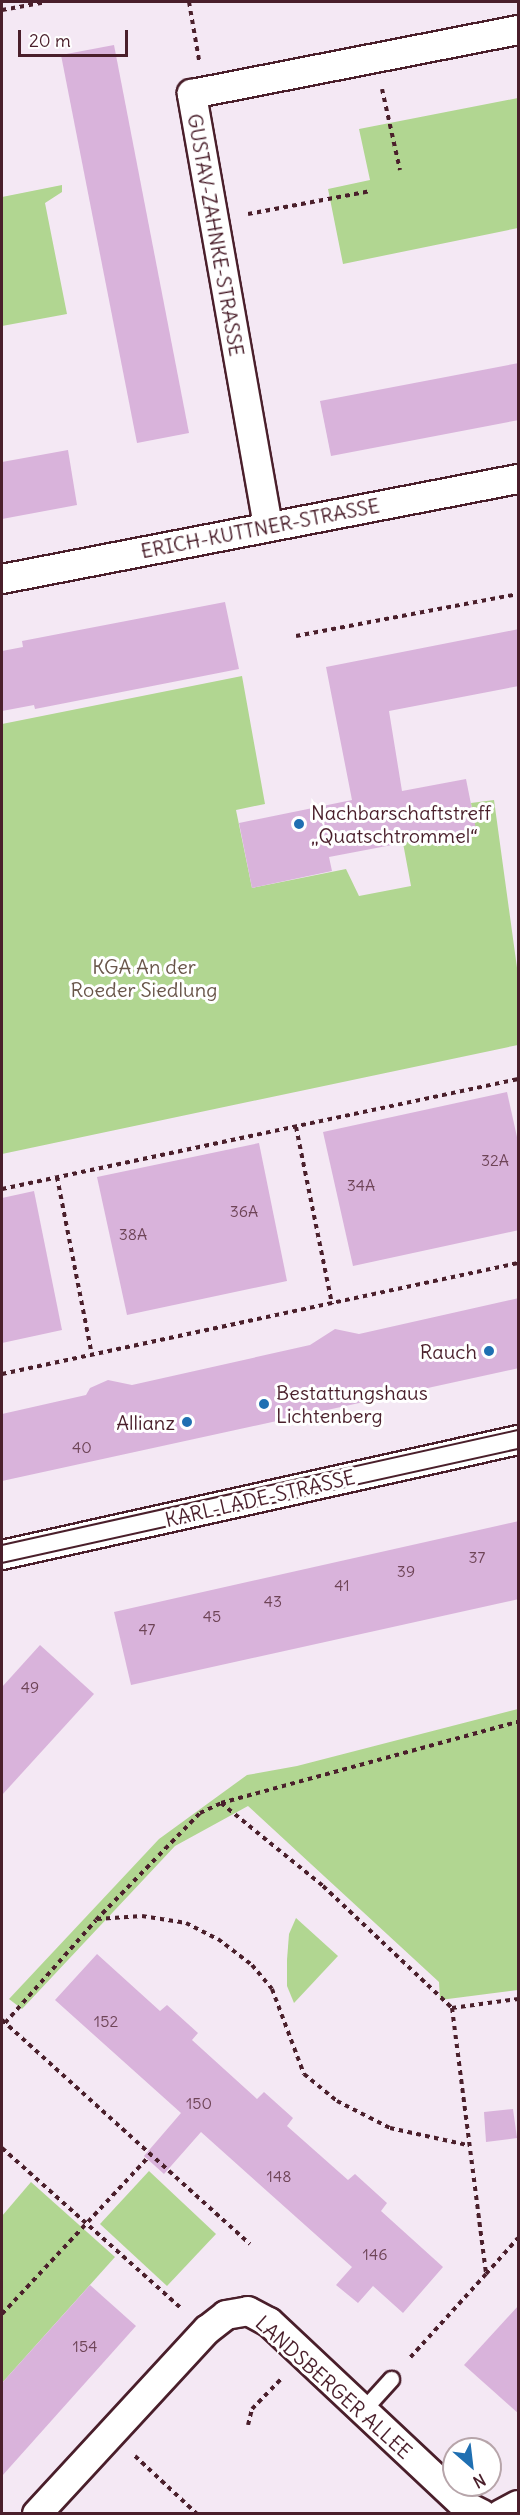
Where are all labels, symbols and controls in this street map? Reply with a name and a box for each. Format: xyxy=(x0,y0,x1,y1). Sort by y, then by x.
scale bar xyxy=(21,18,130,56)
text: 20 m xyxy=(29,29,71,52)
street label: GUSTAV-ZAHNKE-STRASSE xyxy=(183,112,249,358)
street label: ERICH-KUTTNER-STRASSE xyxy=(139,493,381,563)
place label: Nachbarschaftstreff „Quatschtrommel“ xyxy=(311,801,491,848)
marker: Nachbarschaftstreff „Quatschtrommel“ xyxy=(292,817,306,831)
park label: KGA An der Roeder Siedlung xyxy=(71,955,217,1002)
house number: 32A xyxy=(481,1150,509,1170)
house number: 34A xyxy=(347,1175,375,1195)
house number: 36A xyxy=(230,1201,258,1221)
house number: 38A xyxy=(119,1224,147,1244)
place label: Rauch xyxy=(420,1339,477,1363)
marker: Rauch xyxy=(482,1344,496,1358)
place label: Bestattungshaus Lichtenberg xyxy=(276,1380,428,1427)
marker: Bestattungshaus Lichtenberg xyxy=(257,1397,271,1411)
place label: Allianz xyxy=(116,1410,175,1434)
marker: Allianz xyxy=(180,1415,194,1429)
house number: 40 xyxy=(72,1437,92,1457)
street label: KARL-LADE-STRASSE xyxy=(163,1464,357,1532)
house number: 37 xyxy=(469,1547,485,1567)
house number: 39 xyxy=(397,1561,415,1581)
house number: 41 xyxy=(334,1575,350,1595)
house number: 43 xyxy=(264,1591,282,1611)
house number: 45 xyxy=(203,1606,221,1626)
house number: 47 xyxy=(139,1619,155,1639)
house number: 49 xyxy=(21,1677,39,1697)
house number: 152 xyxy=(94,2011,118,2031)
house number: 150 xyxy=(186,2093,212,2113)
house number: 148 xyxy=(267,2166,291,2186)
house number: 146 xyxy=(363,2244,387,2264)
street label: LANDSBERGER ALLEE xyxy=(251,2311,417,2463)
house number: 154 xyxy=(73,2336,97,2356)
north arrow xyxy=(442,2437,502,2497)
text: N xyxy=(470,2470,489,2493)

